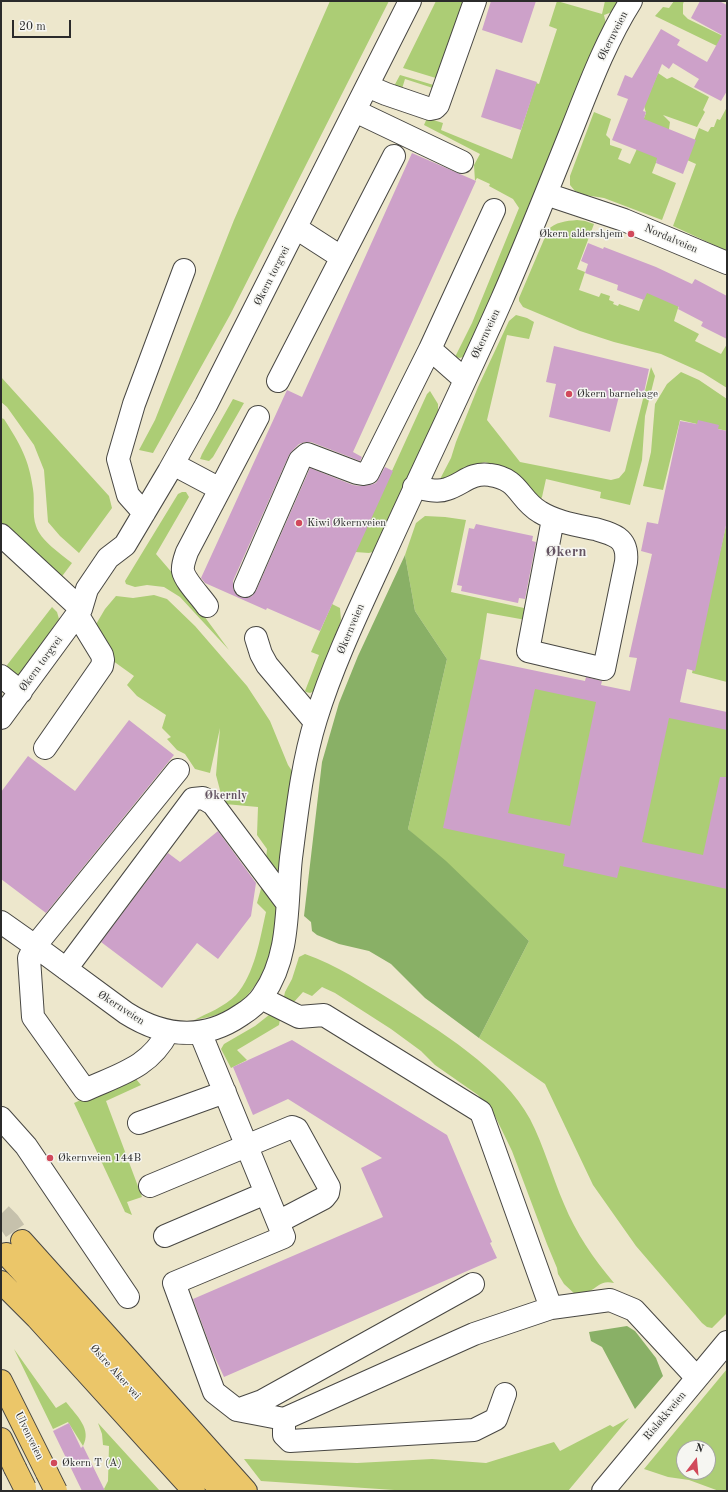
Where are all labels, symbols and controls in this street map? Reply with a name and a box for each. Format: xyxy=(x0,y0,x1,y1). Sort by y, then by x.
street label: Økernveien xyxy=(595,9,631,63)
scale bar xyxy=(14,12,73,38)
text: 20 m xyxy=(19,21,46,33)
street label: Nordalveien xyxy=(642,222,700,256)
place label: Økern aldershjem xyxy=(539,227,623,241)
marker: Økern aldershjem xyxy=(626,229,636,239)
street label: Økern torgvei xyxy=(251,244,293,308)
street label: Økernveien xyxy=(469,307,503,361)
place label: Økern barnehage xyxy=(577,387,658,401)
marker: Økern barnehage xyxy=(564,389,574,399)
place label: Kiwi Økernveien xyxy=(307,516,386,530)
marker: Kiwi Økernveien xyxy=(294,518,304,528)
district label: Økern xyxy=(545,543,587,561)
street label: Økernveien xyxy=(335,602,367,656)
street label: Økern torgvei xyxy=(17,634,65,694)
district label: Økernly xyxy=(205,789,247,803)
street label: Økernveien xyxy=(95,988,147,1028)
place label: Økernveien 144B xyxy=(58,1151,141,1165)
marker: Økernveien 144B xyxy=(45,1153,55,1163)
street label: Østre Aker vei xyxy=(87,1342,143,1402)
street label: Risløkkveien xyxy=(641,1389,689,1443)
street label: Ulvenveien xyxy=(12,1410,46,1462)
north arrow xyxy=(676,1440,716,1480)
text: N xyxy=(694,1443,705,1455)
place label: Økern T (A) xyxy=(62,1456,121,1470)
marker: Økern T (A) xyxy=(49,1458,59,1468)

